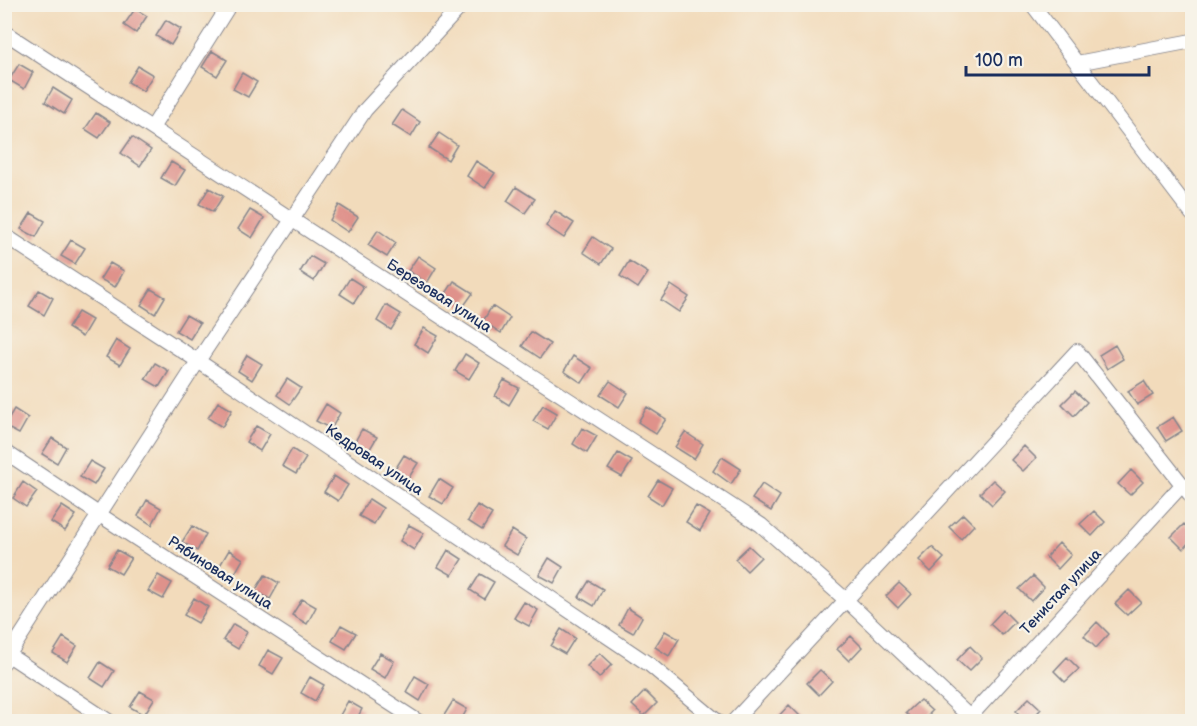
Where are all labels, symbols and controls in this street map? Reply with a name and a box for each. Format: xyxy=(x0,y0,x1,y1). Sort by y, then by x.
scale bar xyxy=(966,39,1149,77)
text: 100 m xyxy=(975,50,1023,71)
street label: Березовая улица xyxy=(383,255,495,337)
street label: Кедровая улица xyxy=(321,420,427,500)
street label: Рябиновая улица xyxy=(164,532,276,614)
street label: Тенистая улица xyxy=(1016,545,1106,639)

